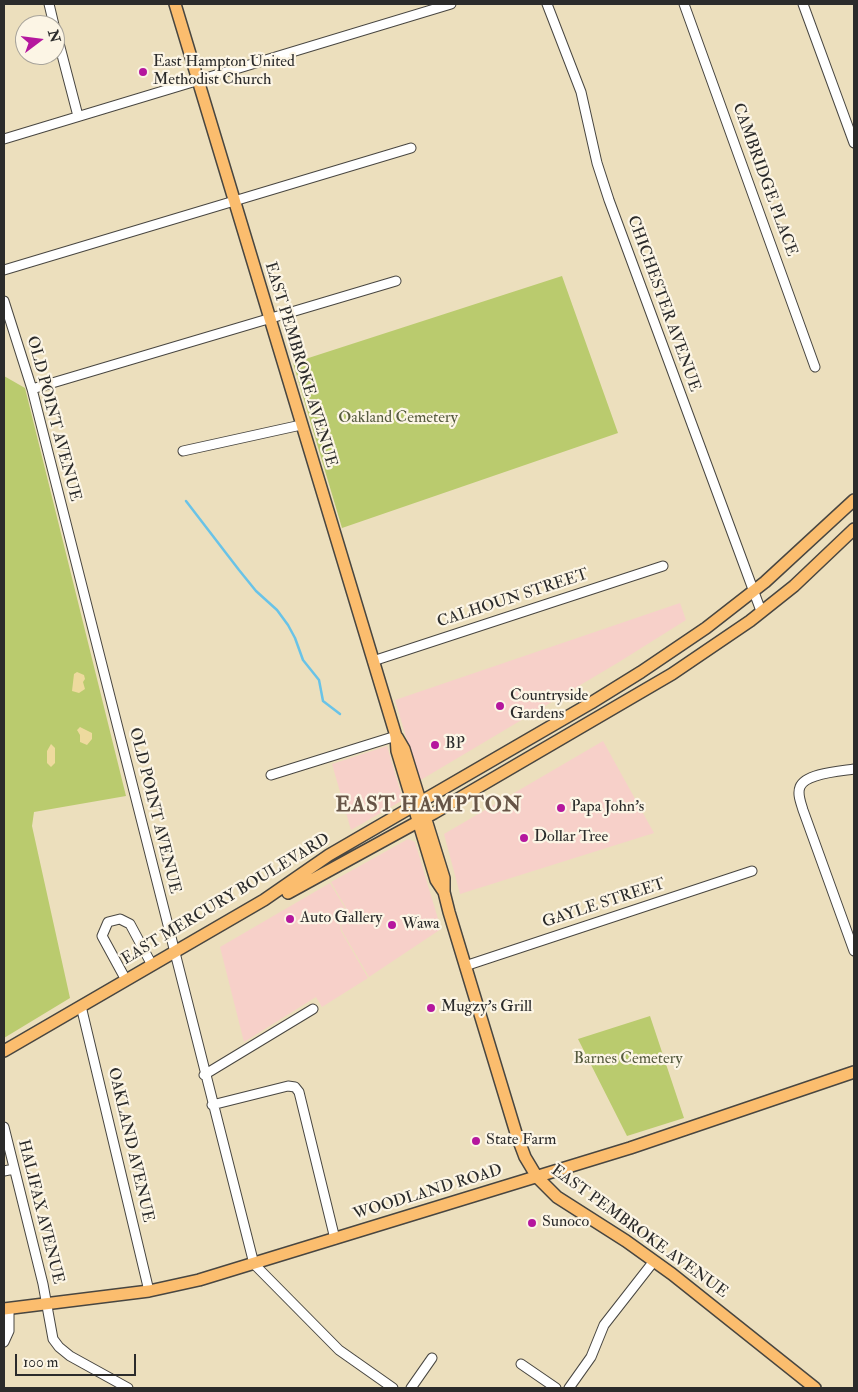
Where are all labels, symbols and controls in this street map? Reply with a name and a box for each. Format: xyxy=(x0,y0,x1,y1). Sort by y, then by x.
north arrow xyxy=(15,15,65,65)
text: N xyxy=(44,28,64,44)
place label: East Hampton United Methodist Church xyxy=(153,53,295,91)
marker: East Hampton United Methodist Church xyxy=(137,66,149,78)
street label: CAMBRIDGE PLACE xyxy=(727,101,801,259)
street label: CHICHESTER AVENUE xyxy=(622,213,704,395)
street label: EAST PEMBROKE AVENUE xyxy=(260,260,340,470)
street label: OLD POINT AVENUE xyxy=(22,334,84,504)
park label: Oakland Cemetery xyxy=(338,409,458,429)
street label: CALHOUN STREET xyxy=(435,566,591,632)
place label: Countryside Gardens xyxy=(510,687,588,725)
marker: Countryside Gardens xyxy=(494,700,506,712)
street label: OLD POINT AVENUE xyxy=(124,726,184,896)
place label: BP xyxy=(445,735,465,755)
marker: BP xyxy=(429,739,441,751)
district label: EAST HAMPTON xyxy=(334,793,524,819)
place label: Papa John's xyxy=(571,798,644,818)
marker: Papa John's xyxy=(555,802,567,814)
place label: Dollar Tree xyxy=(534,828,608,848)
street label: EAST MERCURY BOULEVARD xyxy=(118,830,334,970)
marker: Dollar Tree xyxy=(518,832,530,844)
street label: GAYLE STREET xyxy=(540,875,668,933)
place label: Auto Gallery xyxy=(300,909,382,929)
marker: Auto Gallery xyxy=(284,913,296,925)
place label: Wawa xyxy=(402,915,440,935)
marker: Wawa xyxy=(386,919,398,931)
place label: Mugzy's Grill xyxy=(441,998,532,1018)
marker: Mugzy's Grill xyxy=(425,1002,437,1014)
park label: Barnes Cemetery xyxy=(573,1050,683,1070)
street label: OAKLAND AVENUE xyxy=(103,1066,157,1224)
place label: State Farm xyxy=(486,1131,556,1151)
marker: State Farm xyxy=(470,1135,482,1147)
street label: HALIFAX AVENUE xyxy=(13,1138,67,1286)
street label: WOODLAND ROAD xyxy=(351,1161,505,1225)
street label: EAST PEMBROKE AVENUE xyxy=(547,1161,731,1303)
place label: Sunoco xyxy=(542,1213,589,1233)
marker: Sunoco xyxy=(526,1217,538,1229)
scale bar xyxy=(18,1344,139,1376)
text: 100 m xyxy=(23,1353,58,1372)

